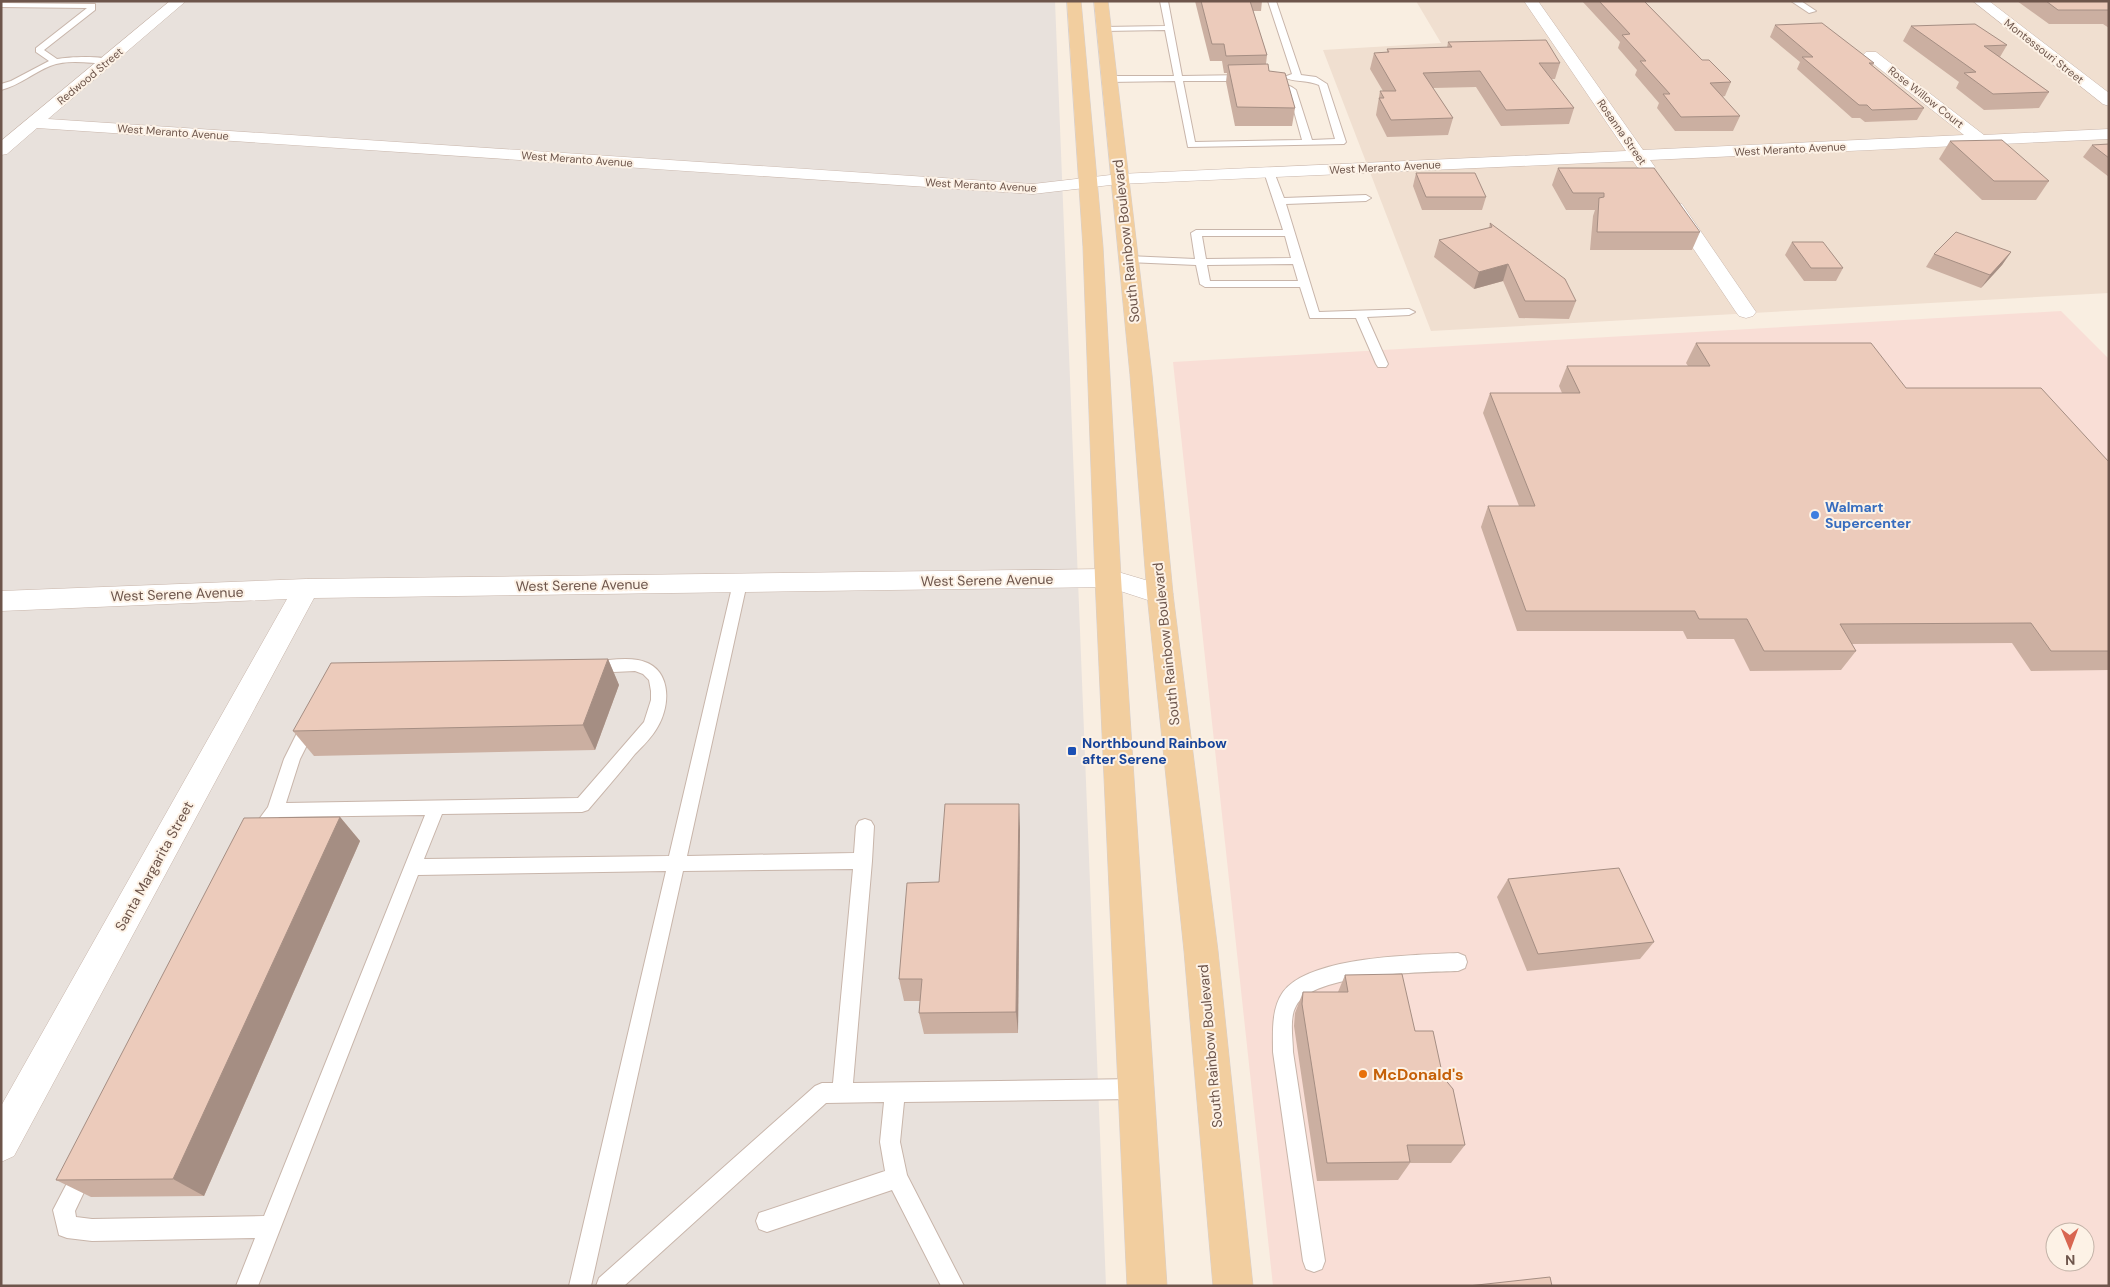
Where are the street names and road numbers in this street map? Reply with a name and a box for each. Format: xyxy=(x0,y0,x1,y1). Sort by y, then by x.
street label: Montessouri Street xyxy=(2001,16,2087,86)
street label: Redwood Street xyxy=(54,44,126,108)
street label: Rose Willow Court xyxy=(1885,63,1967,131)
street label: Rosanna Street xyxy=(1594,96,1650,168)
street label: West Meranto Avenue xyxy=(117,121,229,143)
street label: West Meranto Avenue xyxy=(1734,139,1846,159)
street label: West Meranto Avenue xyxy=(521,148,633,170)
street label: West Meranto Avenue xyxy=(1329,157,1441,177)
street label: South Rainbow Boulevard xyxy=(1108,159,1144,323)
street label: West Meranto Avenue xyxy=(925,175,1037,195)
street label: South Rainbow Boulevard xyxy=(1148,562,1184,726)
street label: West Serene Avenue xyxy=(920,570,1054,590)
street label: West Serene Avenue xyxy=(515,575,649,595)
street label: West Serene Avenue xyxy=(110,583,244,605)
street label: Santa Margarita Street xyxy=(111,798,197,934)
street label: South Rainbow Boulevard xyxy=(1194,964,1226,1128)

